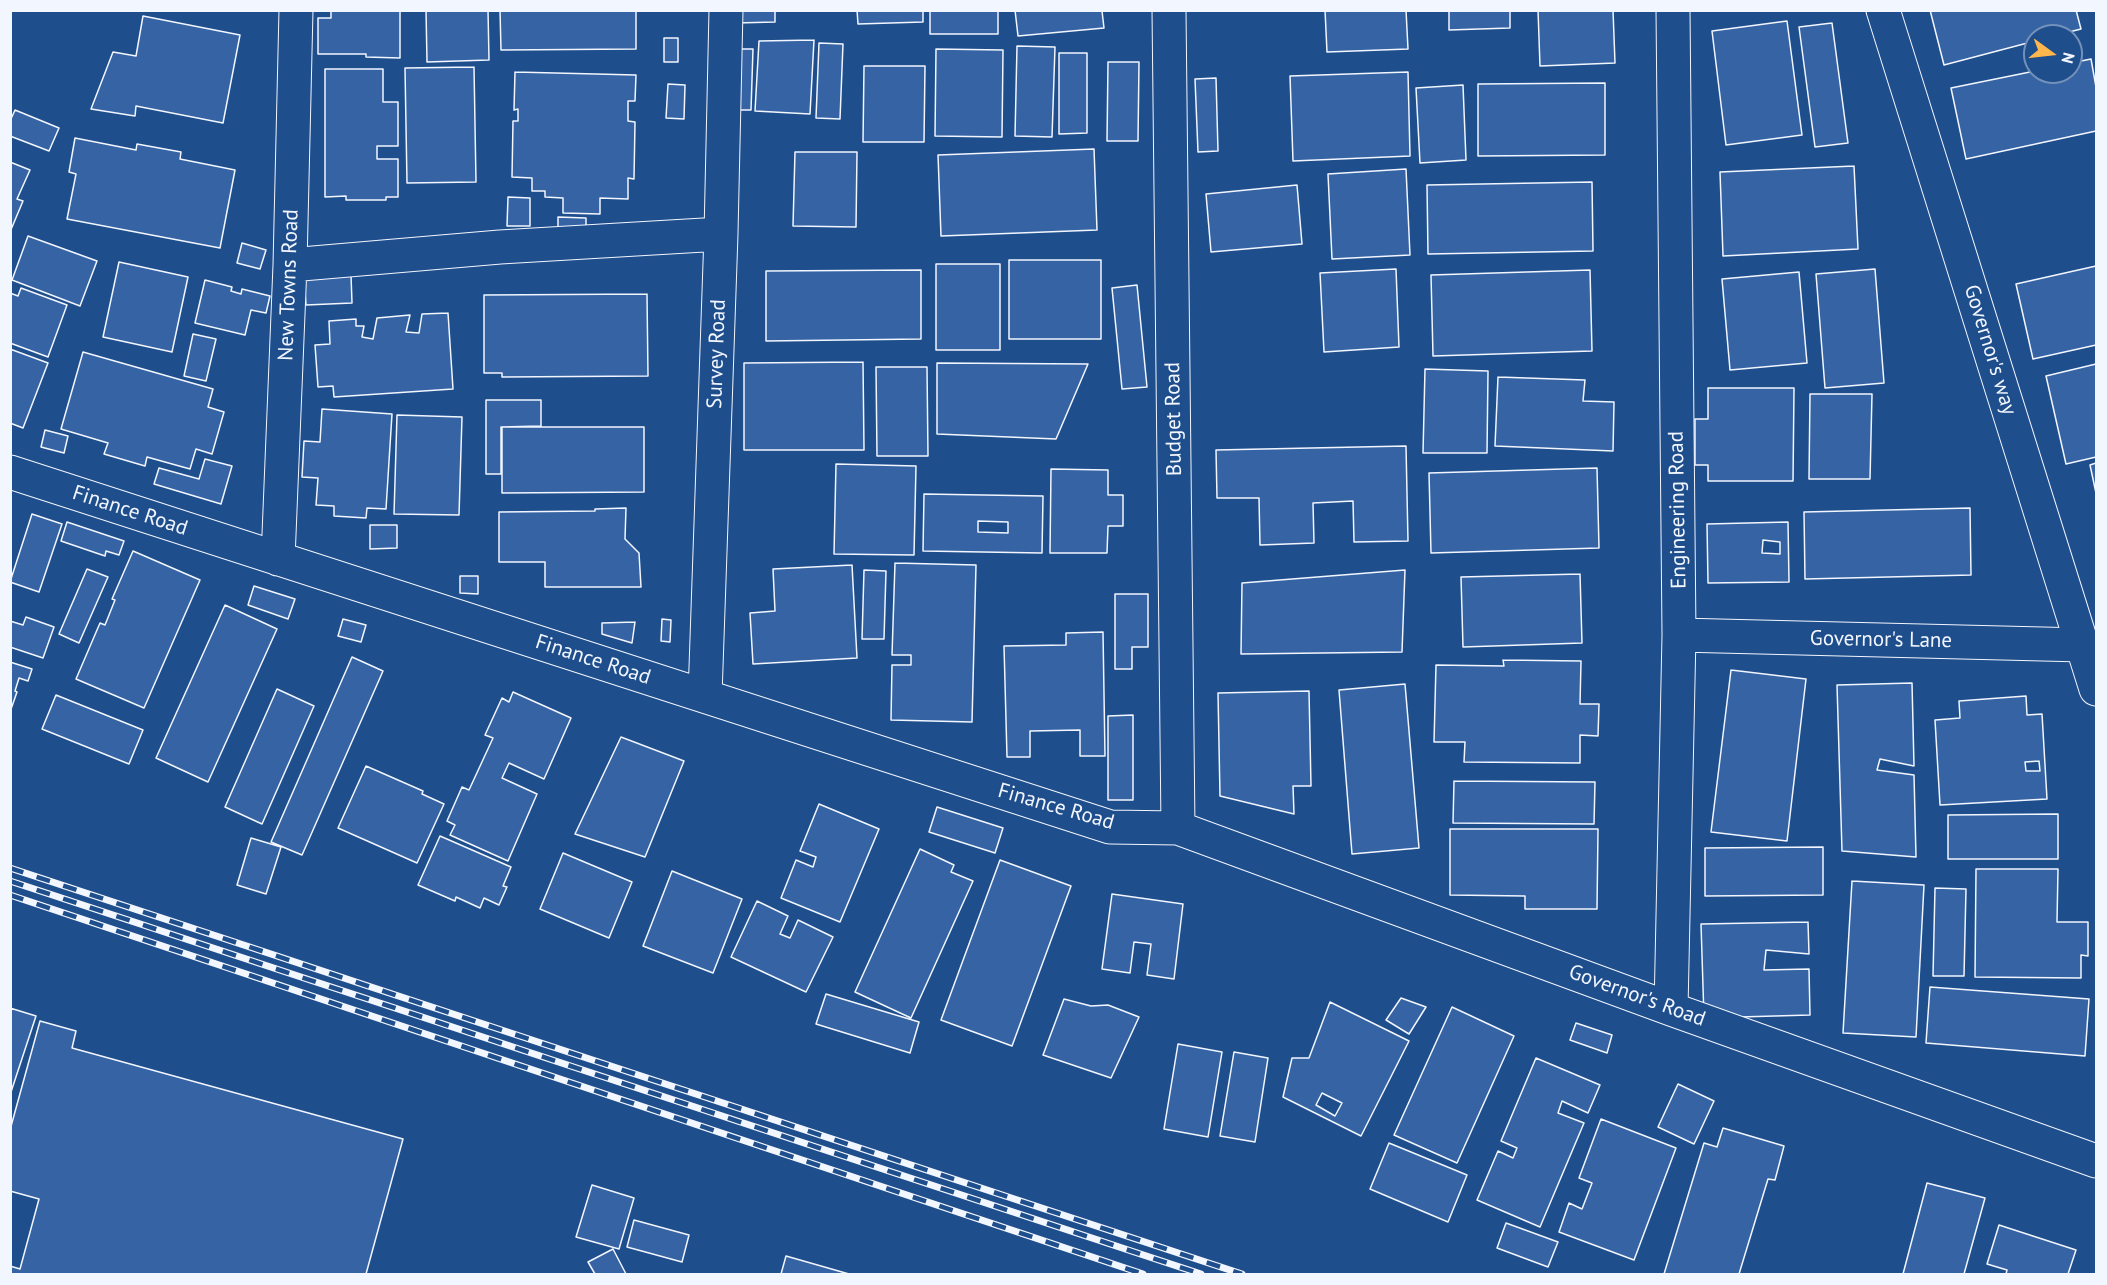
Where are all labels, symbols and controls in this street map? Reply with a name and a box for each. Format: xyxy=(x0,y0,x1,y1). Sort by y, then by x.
north arrow xyxy=(2023,24,2083,84)
text: N xyxy=(2057,50,2079,66)
street label: New Towns Road xyxy=(274,209,304,361)
street label: Governor's way xyxy=(1958,282,2022,418)
street label: Survey Road xyxy=(702,299,732,409)
street label: Budget Road xyxy=(1160,362,1188,476)
street label: Engineering Road xyxy=(1664,431,1692,589)
street label: Finance Road xyxy=(69,481,191,541)
street label: Governor's Lane xyxy=(1810,626,1952,654)
street label: Finance Road xyxy=(532,630,654,690)
street label: Finance Road xyxy=(995,778,1117,836)
street label: Governor's Road xyxy=(1565,960,1709,1032)

